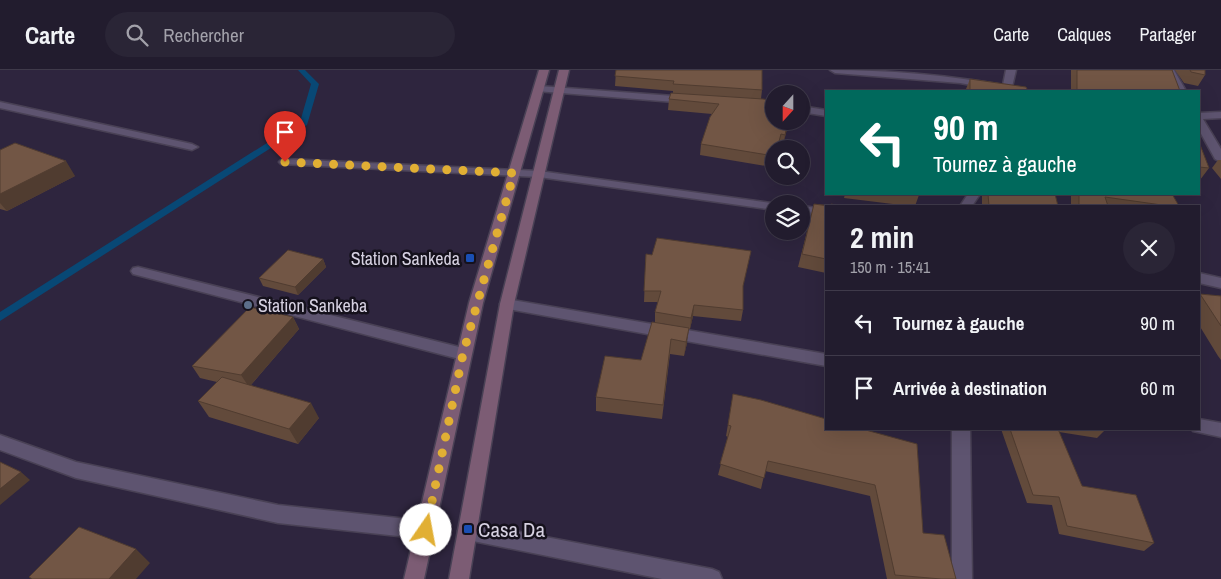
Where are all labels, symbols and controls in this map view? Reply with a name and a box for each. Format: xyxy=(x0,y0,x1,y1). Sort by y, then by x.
search box xyxy=(105,12,455,57)
text: Carte xyxy=(25,19,75,51)
icon: search xyxy=(123,21,151,49)
text: Rechercher xyxy=(163,22,244,48)
text: Carte xyxy=(993,22,1029,47)
text: Calques xyxy=(1057,22,1111,47)
text: Partager xyxy=(1139,22,1196,47)
north arrow xyxy=(765,85,810,130)
map controls xyxy=(765,85,810,240)
text: 90 m xyxy=(933,104,998,151)
icon: left xyxy=(850,110,915,175)
pin xyxy=(264,111,306,162)
icon: arrive xyxy=(271,118,299,146)
button: search xyxy=(765,140,810,185)
text: Tournez à gauche xyxy=(933,149,1076,179)
button: layers xyxy=(765,195,810,240)
text: 2 min xyxy=(850,217,914,257)
button: close xyxy=(1123,222,1175,274)
place label: Station Sankeda xyxy=(351,246,460,271)
marker: Station Sankeda xyxy=(464,252,476,264)
text: 150 m · 15:41 xyxy=(850,256,930,278)
place label: Station Sankeba xyxy=(258,293,367,318)
marker: Station Sankeba xyxy=(242,299,254,311)
icon: left xyxy=(850,309,878,337)
text: Tournez à gauche xyxy=(893,310,1024,336)
text: 90 m xyxy=(1140,310,1175,336)
icon: arrive xyxy=(850,374,878,402)
text: Arrivée à destination xyxy=(893,375,1047,401)
text: 60 m xyxy=(1140,375,1175,401)
position arrow xyxy=(399,503,451,555)
place label: Casa Da xyxy=(478,515,545,544)
marker: Casa Da xyxy=(462,523,474,535)

